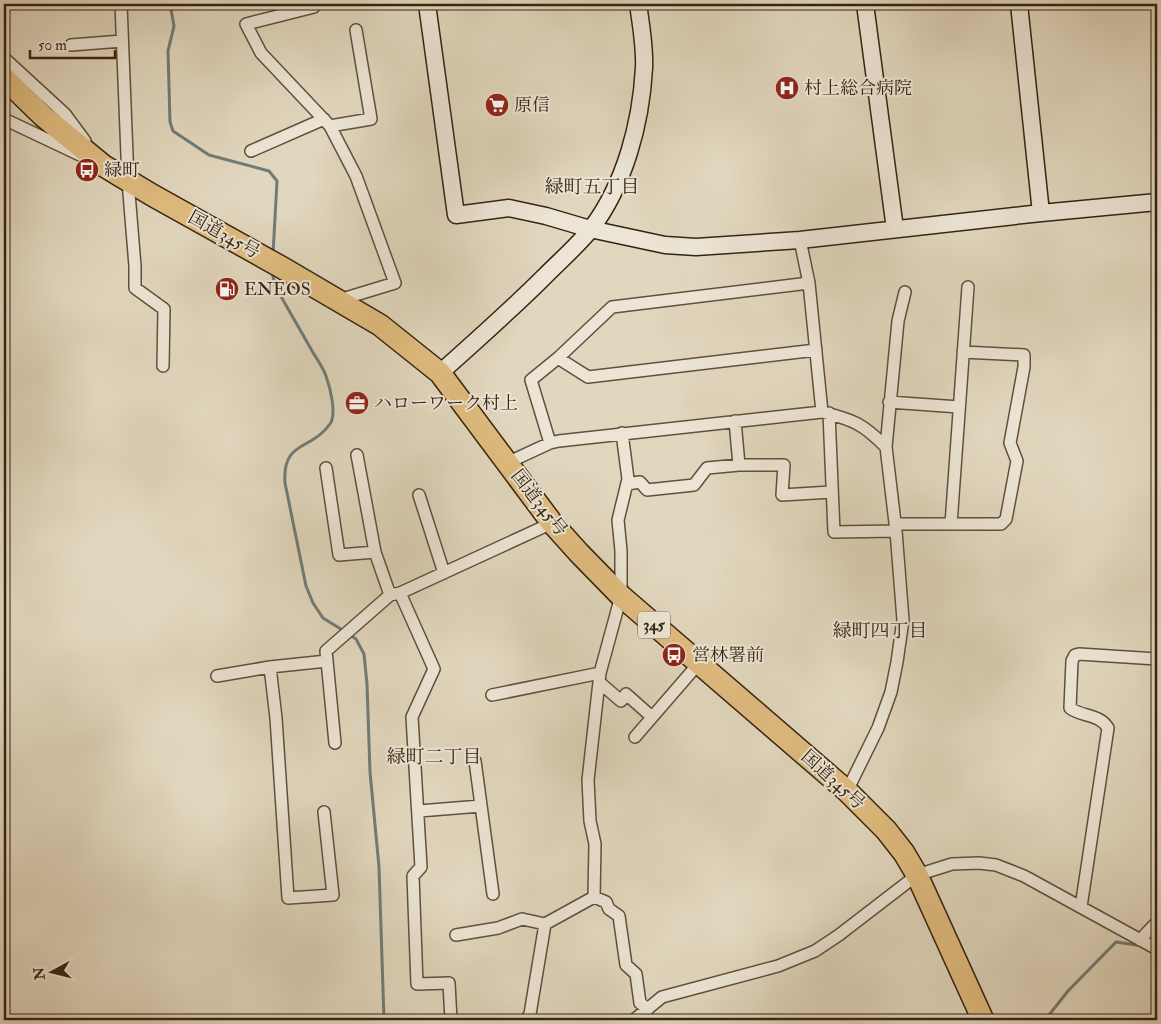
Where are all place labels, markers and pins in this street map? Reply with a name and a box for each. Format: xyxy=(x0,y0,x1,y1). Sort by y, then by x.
hospital icon: 村上総合病院 xyxy=(774,75,800,101)
place label: 村上総合病院 xyxy=(804,77,912,100)
supermarket icon: 原信 xyxy=(484,92,510,118)
place label: 原信 xyxy=(514,94,550,117)
bus stop icon: 緑町 xyxy=(74,157,100,183)
place label: 緑町 xyxy=(104,159,140,182)
fuel station icon: ENEOS xyxy=(214,276,240,302)
place label: ENEOS xyxy=(244,278,311,301)
office icon: ハローワーク村上 xyxy=(344,390,370,416)
place label: ハローワーク村上 xyxy=(374,392,518,415)
bus stop icon: 営林署前 xyxy=(661,642,687,668)
place label: 営林署前 xyxy=(692,644,764,667)

